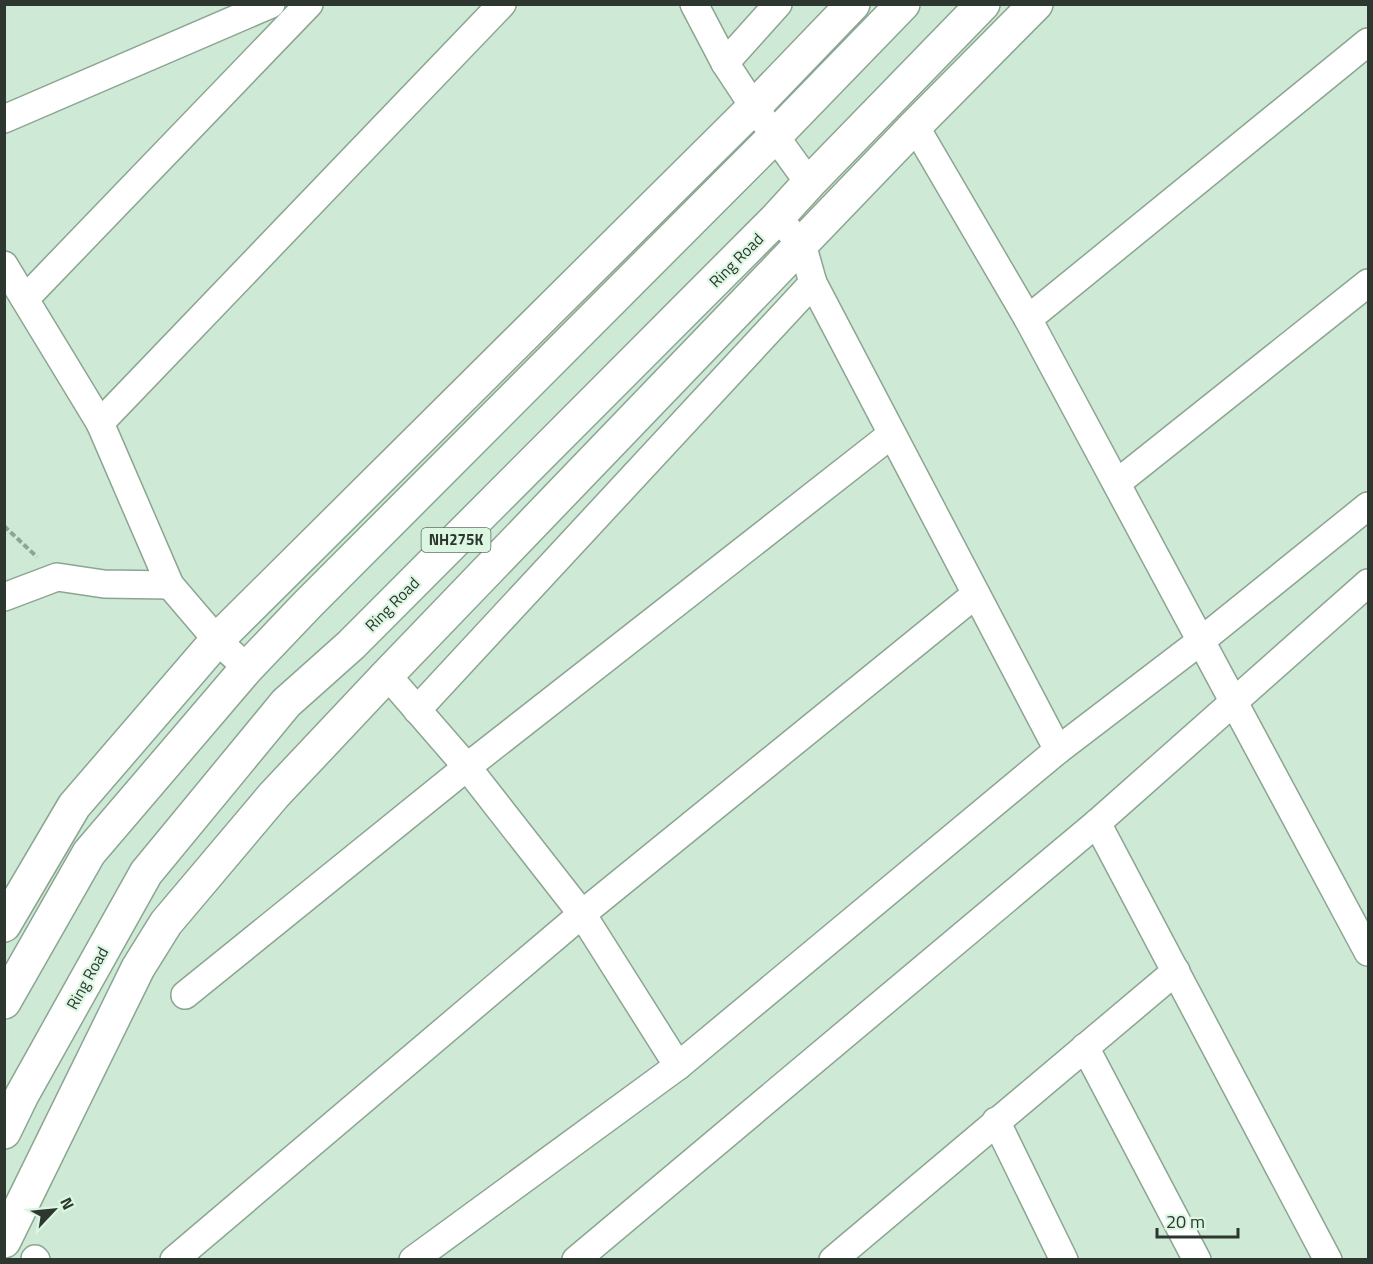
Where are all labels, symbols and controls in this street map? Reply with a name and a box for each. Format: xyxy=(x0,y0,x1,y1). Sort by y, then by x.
street label: Ring Road xyxy=(703,227,769,293)
road number: NH275K xyxy=(422,528,490,552)
street label: Ring Road xyxy=(359,571,425,637)
street label: Ring Road xyxy=(60,942,114,1014)
north arrow xyxy=(24,1180,84,1240)
text: N xyxy=(54,1193,81,1214)
scale bar xyxy=(1157,1201,1238,1239)
text: 20 m xyxy=(1166,1208,1205,1235)

